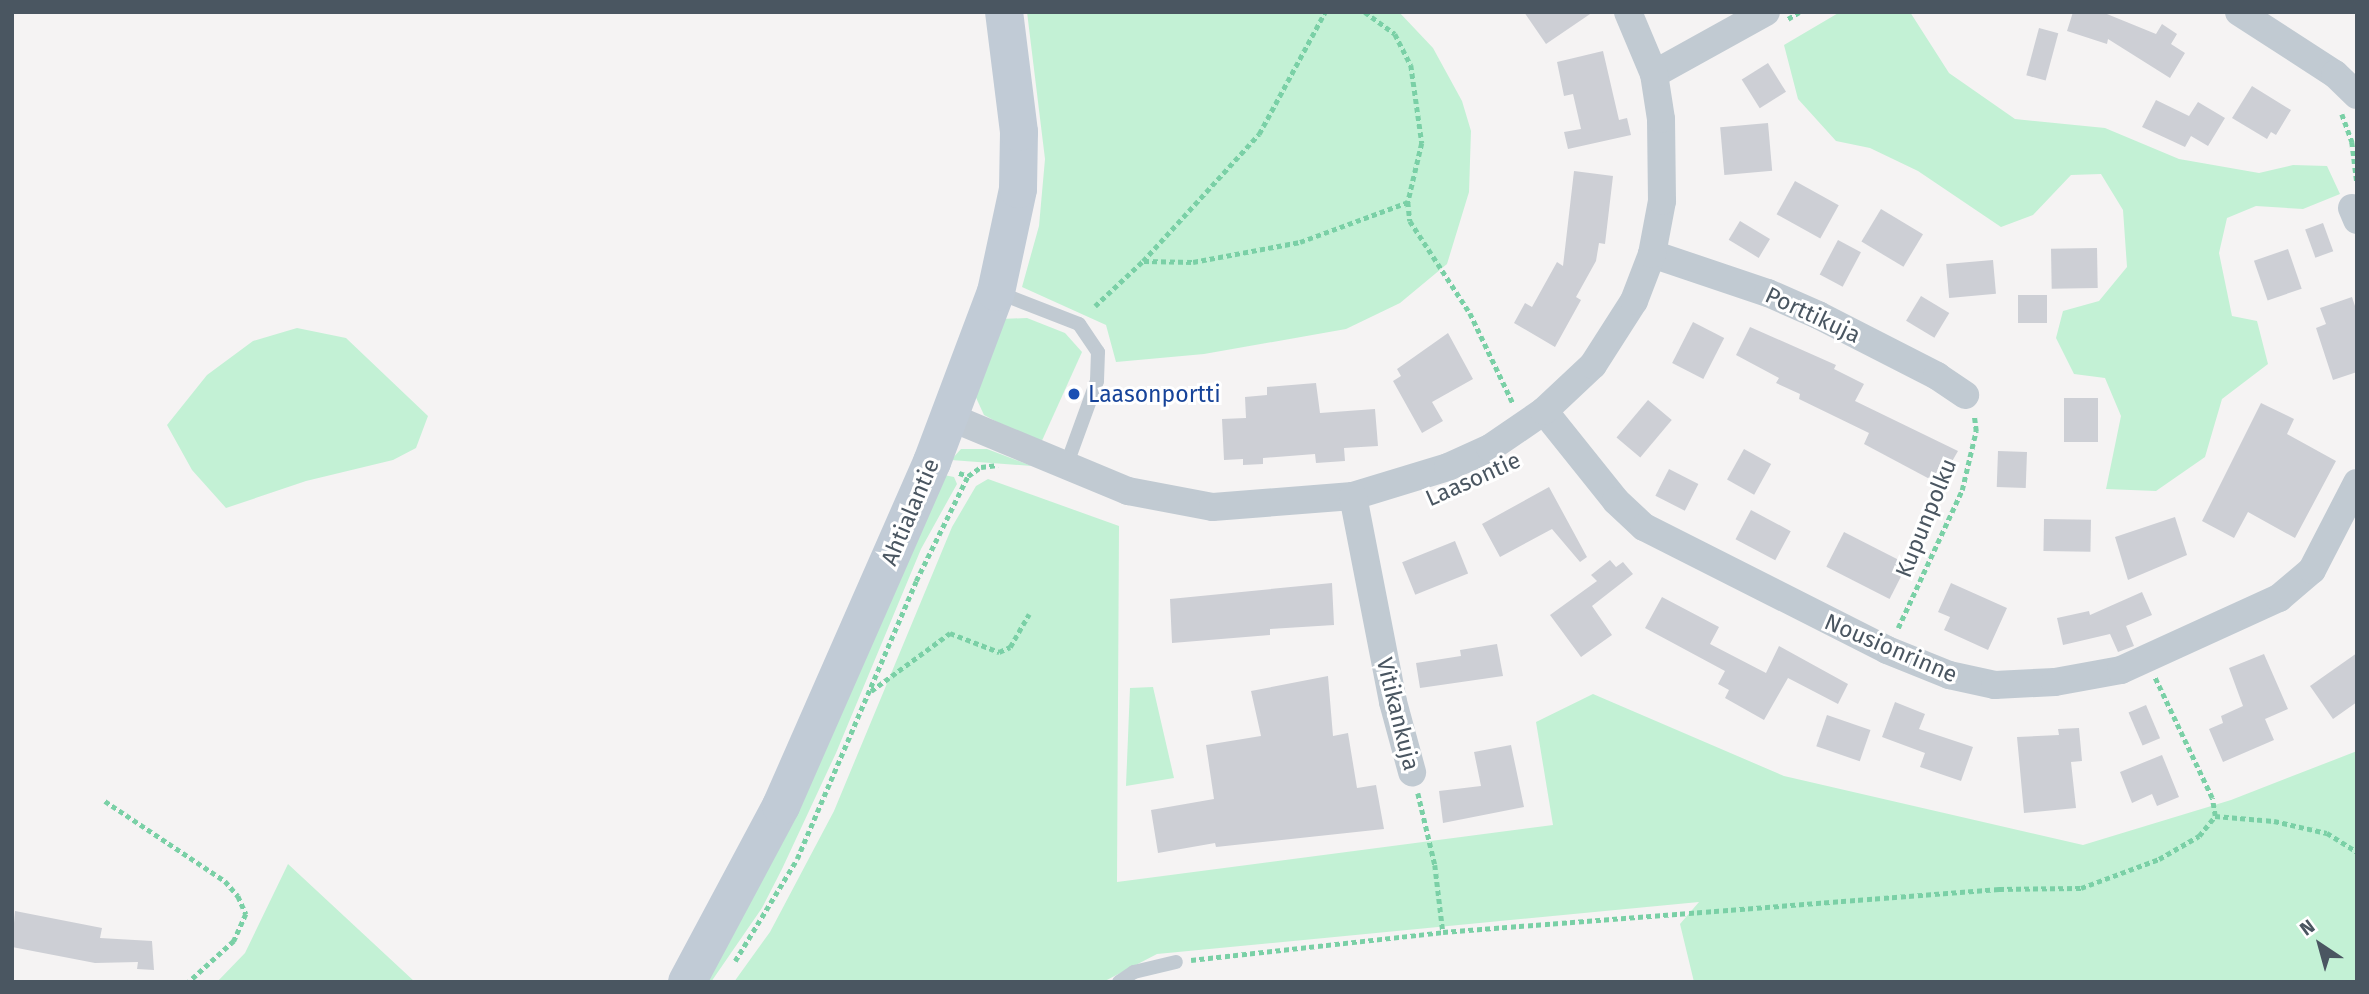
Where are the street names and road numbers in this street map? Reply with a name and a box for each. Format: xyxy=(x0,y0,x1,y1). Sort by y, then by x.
street label: Porttikuja xyxy=(1761,281,1865,349)
street label: Laasontie xyxy=(1421,446,1525,512)
street label: Ahtialantie xyxy=(875,454,945,570)
street label: Kupunpolku xyxy=(1890,454,1962,582)
street label: Nousionrinne xyxy=(1820,608,1962,688)
street label: Vitikankuja xyxy=(1371,655,1425,773)

